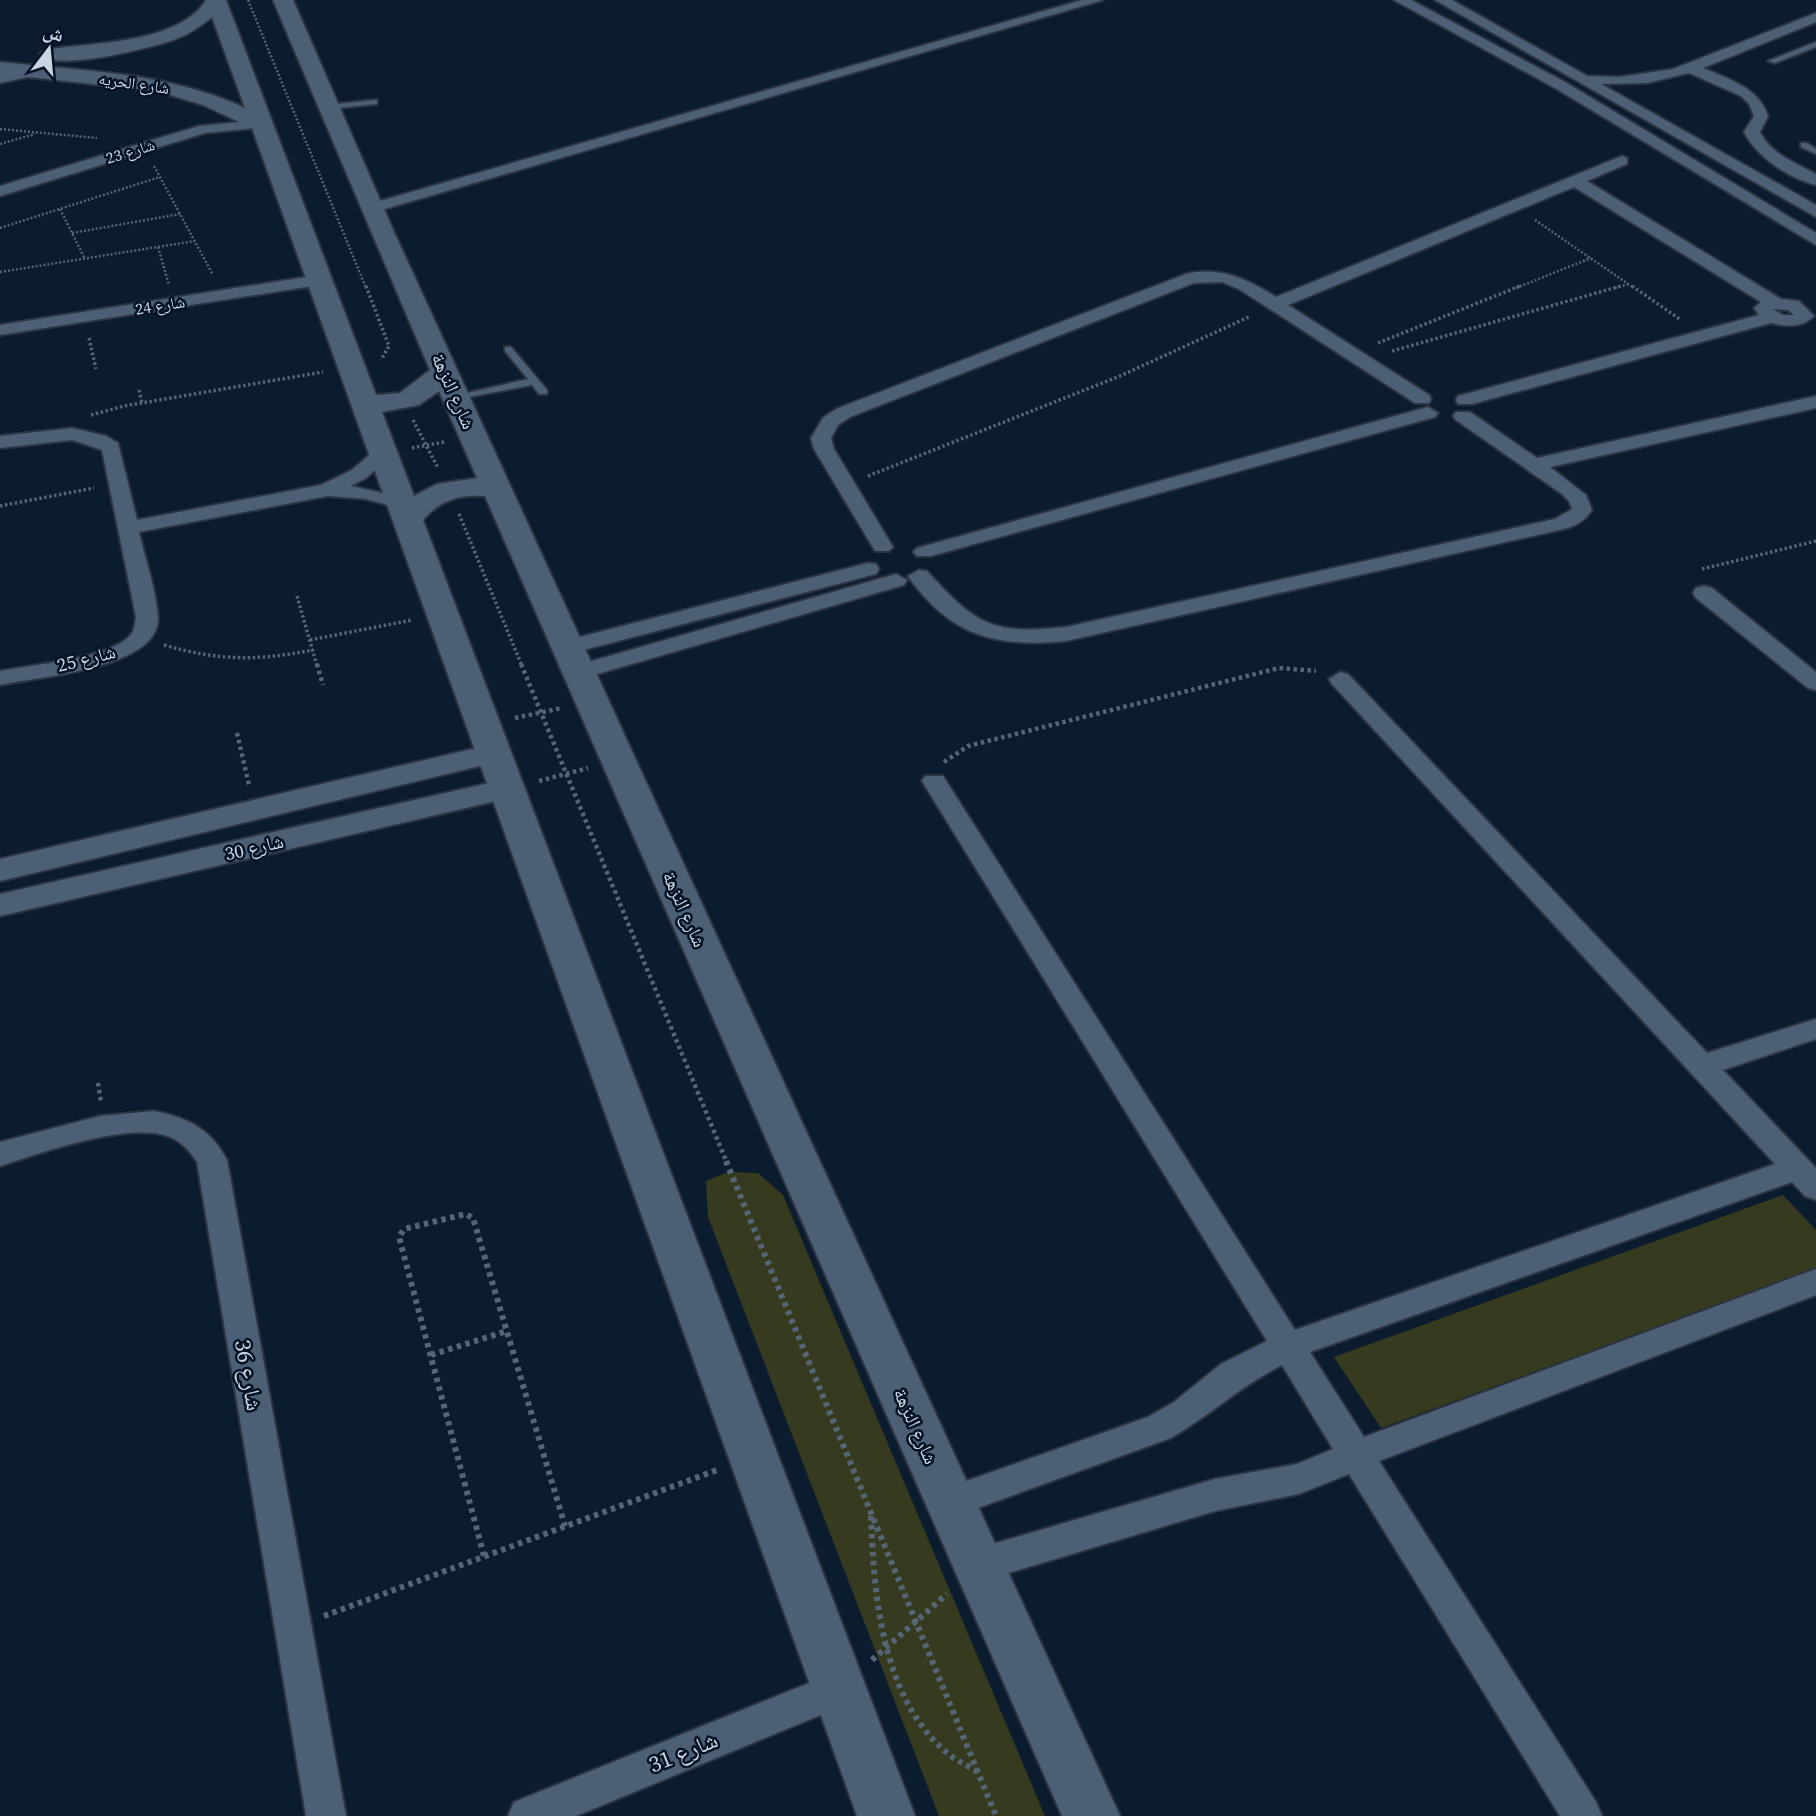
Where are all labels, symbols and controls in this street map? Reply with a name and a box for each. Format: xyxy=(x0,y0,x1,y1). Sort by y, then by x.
north arrow xyxy=(14,14,84,84)
text: ش xyxy=(40,17,67,48)
street label: شارع الحريه xyxy=(97,67,171,99)
street label: شارع 23 xyxy=(103,133,157,169)
street label: شارع 24 xyxy=(134,290,186,320)
street label: شارع النزهة xyxy=(426,349,482,433)
street label: شارع 25 xyxy=(54,638,118,678)
street label: شارع 30 xyxy=(222,828,286,866)
street label: شارع النزهة xyxy=(657,867,713,951)
street label: شارع 36 xyxy=(227,1337,271,1413)
street label: شارع النزهة xyxy=(888,1384,944,1468)
street label: شارع 31 xyxy=(644,1724,722,1780)

